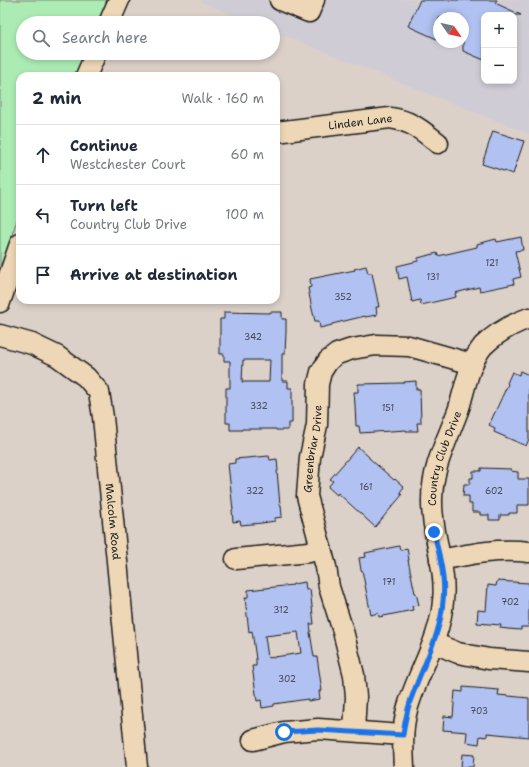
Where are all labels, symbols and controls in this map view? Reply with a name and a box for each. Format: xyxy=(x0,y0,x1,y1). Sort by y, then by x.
north arrow xyxy=(433,12,469,48)
map controls xyxy=(481,12,517,84)
button: + xyxy=(481,12,517,48)
search box xyxy=(16,16,280,60)
icon: search xyxy=(30,27,52,49)
text: Search here xyxy=(62,28,148,48)
button: − xyxy=(481,48,517,84)
text: 2 min xyxy=(32,87,82,109)
text: Walk · 160 m xyxy=(182,90,264,107)
street label: Linden Lane xyxy=(327,110,393,133)
text: Continue xyxy=(70,136,138,156)
icon: ahead xyxy=(32,144,54,166)
text: 60 m xyxy=(231,146,264,163)
text: Westchester Court xyxy=(70,156,186,173)
text: Turn left xyxy=(70,196,138,216)
icon: left xyxy=(32,204,54,226)
text: 100 m xyxy=(225,206,264,223)
text: Country Club Drive xyxy=(70,216,187,233)
house number: 121 xyxy=(486,257,498,269)
icon: arrive xyxy=(32,264,54,286)
text: Arrive at destination xyxy=(70,265,238,285)
house number: 131 xyxy=(427,271,439,283)
house number: 352 xyxy=(334,291,352,303)
house number: 342 xyxy=(244,331,262,343)
house number: 332 xyxy=(250,400,268,412)
house number: 151 xyxy=(382,402,394,414)
street label: Greenbriar Drive xyxy=(300,405,325,493)
street label: Country Club Drive xyxy=(424,409,465,506)
house number: 161 xyxy=(360,481,372,493)
street label: Malcolm Road xyxy=(102,483,124,561)
house number: 322 xyxy=(246,485,264,497)
house number: 602 xyxy=(485,485,503,497)
route end xyxy=(425,523,443,541)
house number: 171 xyxy=(383,576,395,588)
house number: 702 xyxy=(501,596,519,608)
house number: 312 xyxy=(273,604,289,616)
house number: 302 xyxy=(278,673,296,685)
house number: 703 xyxy=(470,705,488,717)
route start xyxy=(275,723,293,741)

